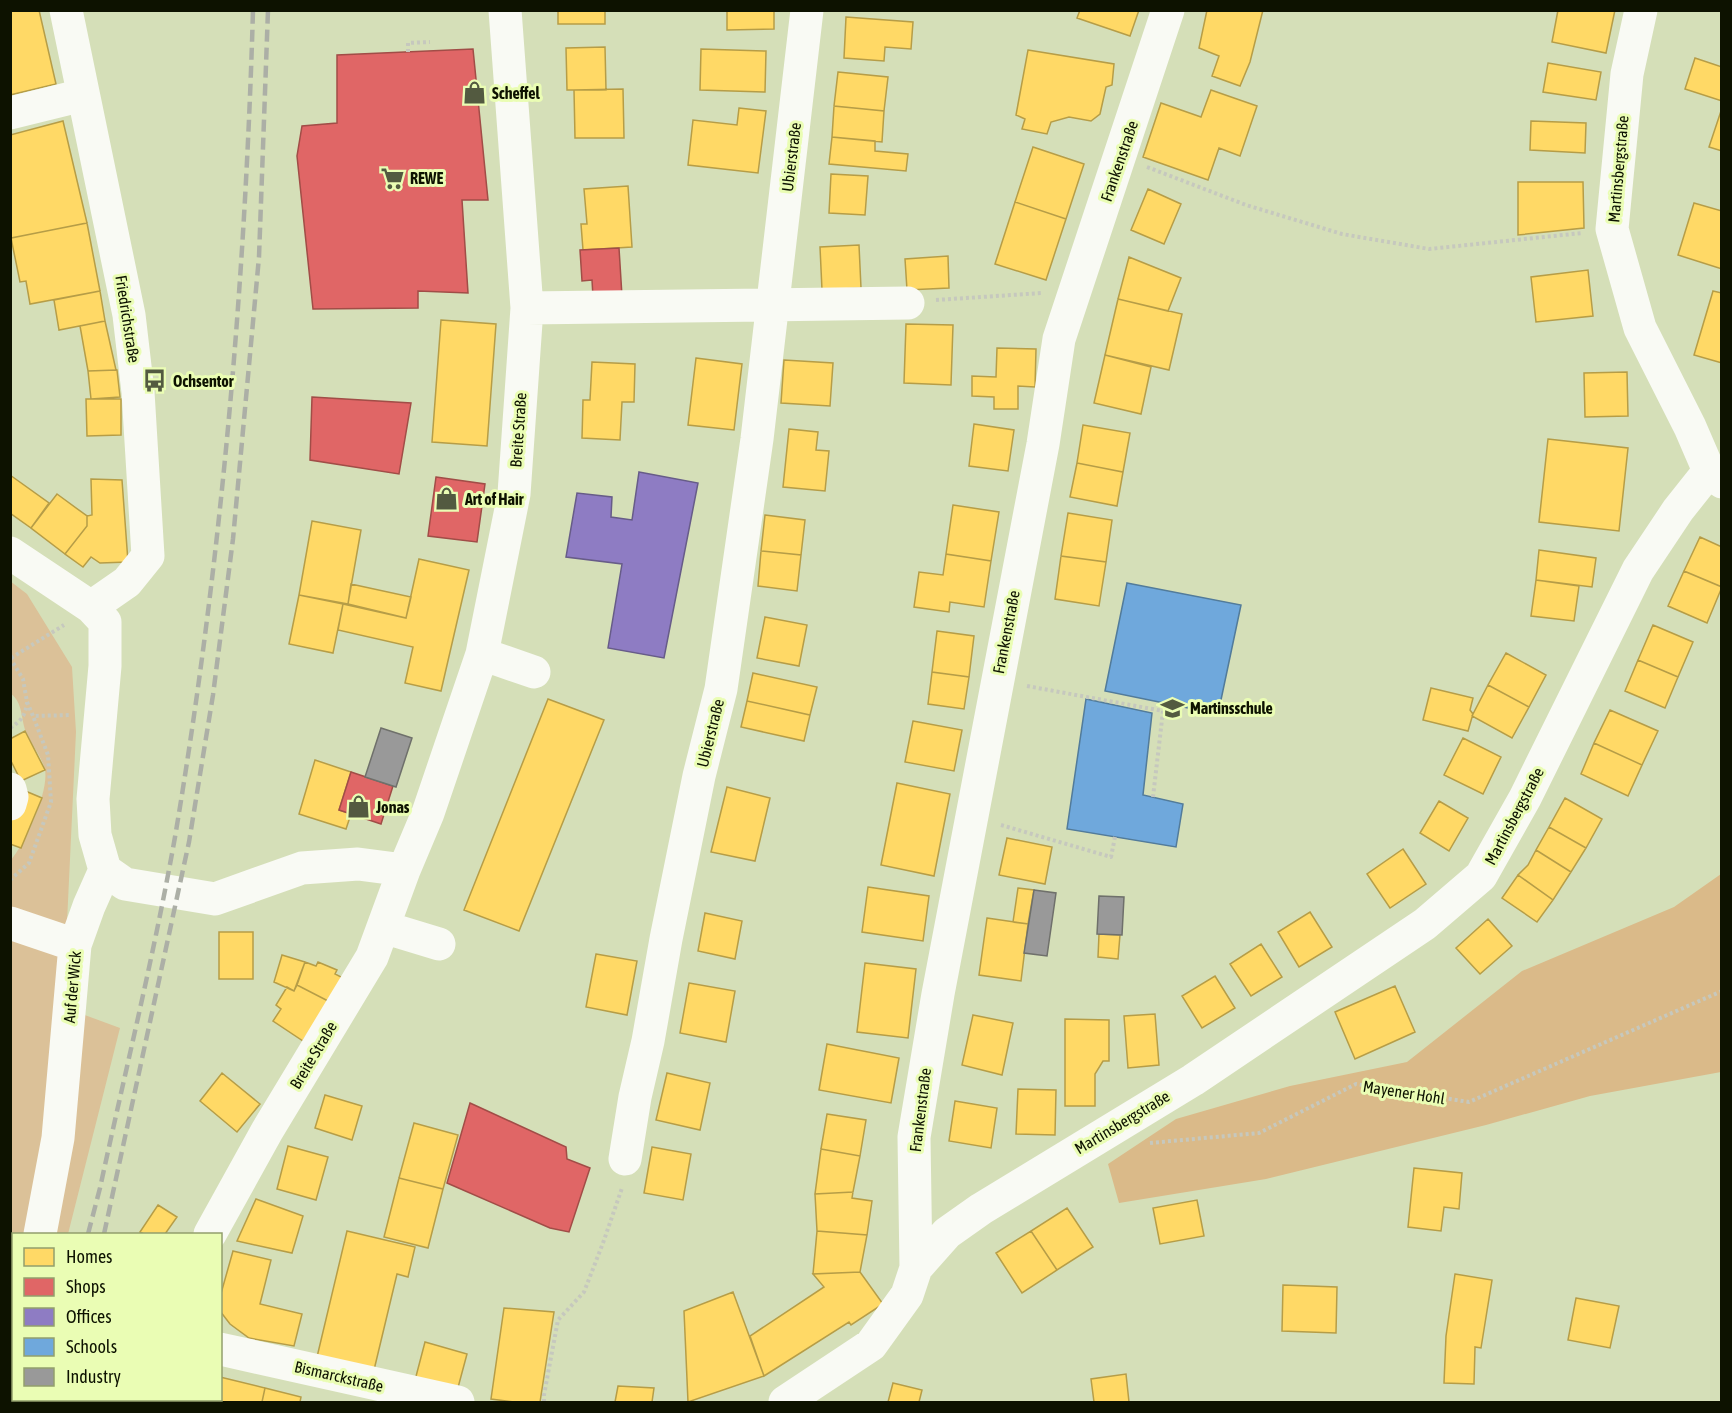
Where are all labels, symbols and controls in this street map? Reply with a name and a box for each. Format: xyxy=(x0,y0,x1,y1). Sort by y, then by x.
shop icon: Scheffel xyxy=(461,80,487,106)
place label: Scheffel xyxy=(492,84,541,102)
street label: Martinsbergstraße xyxy=(1604,115,1633,223)
street label: Frankenstraße xyxy=(1097,118,1141,204)
street label: Ubierstraße xyxy=(778,121,804,193)
supermarket icon: REWE xyxy=(379,165,405,191)
place label: REWE xyxy=(410,169,443,187)
street label: Friedrichstraße xyxy=(112,274,144,364)
bus stop icon: Ochsentor xyxy=(142,368,168,394)
place label: Ochsentor xyxy=(173,372,234,390)
street label: Breite Straße xyxy=(506,392,530,468)
shop icon: Art of Hair xyxy=(434,486,460,512)
place label: Art of Hair xyxy=(464,490,524,508)
street label: Frankenstraße xyxy=(989,589,1023,675)
school or university icon: Martinsschule xyxy=(1159,695,1185,721)
street label: Ubierstraße xyxy=(693,697,727,769)
place label: Martinsschule xyxy=(1190,699,1273,717)
street label: Martinsbergstraße xyxy=(1481,764,1548,868)
shop icon: Jonas xyxy=(345,794,371,820)
place label: Jonas xyxy=(375,798,410,816)
street label: Auf der Wick xyxy=(60,950,84,1024)
street label: Breite Straße xyxy=(286,1018,340,1092)
street label: Frankenstraße xyxy=(906,1067,934,1153)
street label: Mayener Hohl xyxy=(1362,1077,1447,1108)
street label: Martinsbergstraße xyxy=(1071,1087,1173,1158)
legend xyxy=(12,1233,222,1401)
text: Homes xyxy=(66,1246,112,1267)
text: Shops xyxy=(66,1276,106,1297)
text: Offices xyxy=(66,1306,112,1327)
text: Schools xyxy=(66,1336,117,1357)
street label: Bismarckstraße xyxy=(293,1357,385,1395)
text: Industry xyxy=(66,1366,121,1387)

